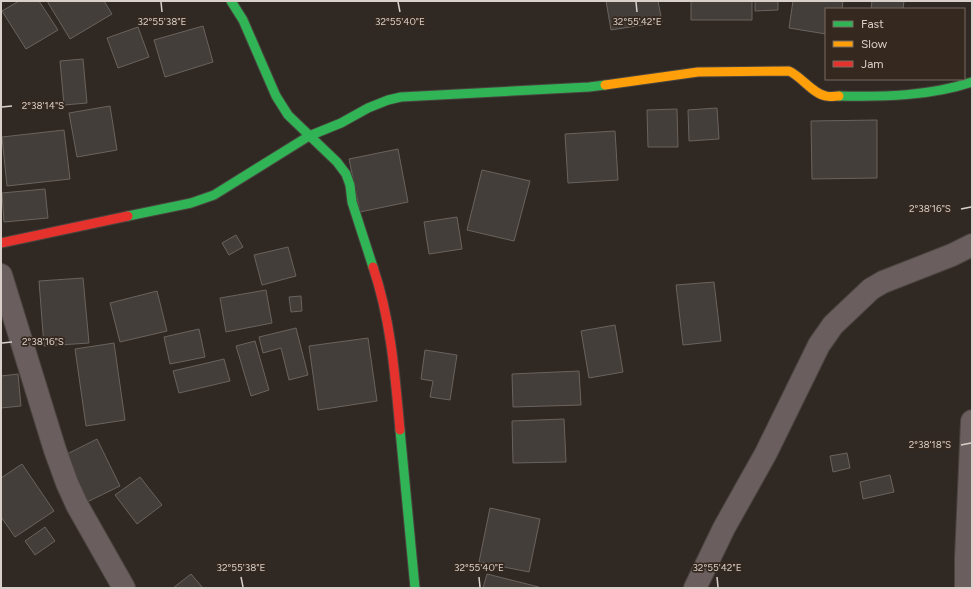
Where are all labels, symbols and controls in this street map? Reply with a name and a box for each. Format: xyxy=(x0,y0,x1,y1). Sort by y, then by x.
legend xyxy=(825,8,965,80)
text: 32°55'38"E xyxy=(138,15,187,28)
text: 32°55'40"E xyxy=(375,15,425,28)
text: 32°55'42"E xyxy=(612,15,662,28)
text: Fast xyxy=(861,17,884,31)
text: Slow xyxy=(861,37,888,51)
text: Jam xyxy=(861,57,884,71)
text: 2°38'14"S xyxy=(22,99,64,112)
text: 2°38'16"S xyxy=(909,202,951,215)
text: 2°38'16"S xyxy=(22,335,64,348)
text: 2°38'18"S xyxy=(909,438,951,451)
text: 32°55'38"E xyxy=(217,561,266,574)
text: 32°55'40"E xyxy=(454,561,504,574)
text: 32°55'42"E xyxy=(692,561,742,574)

